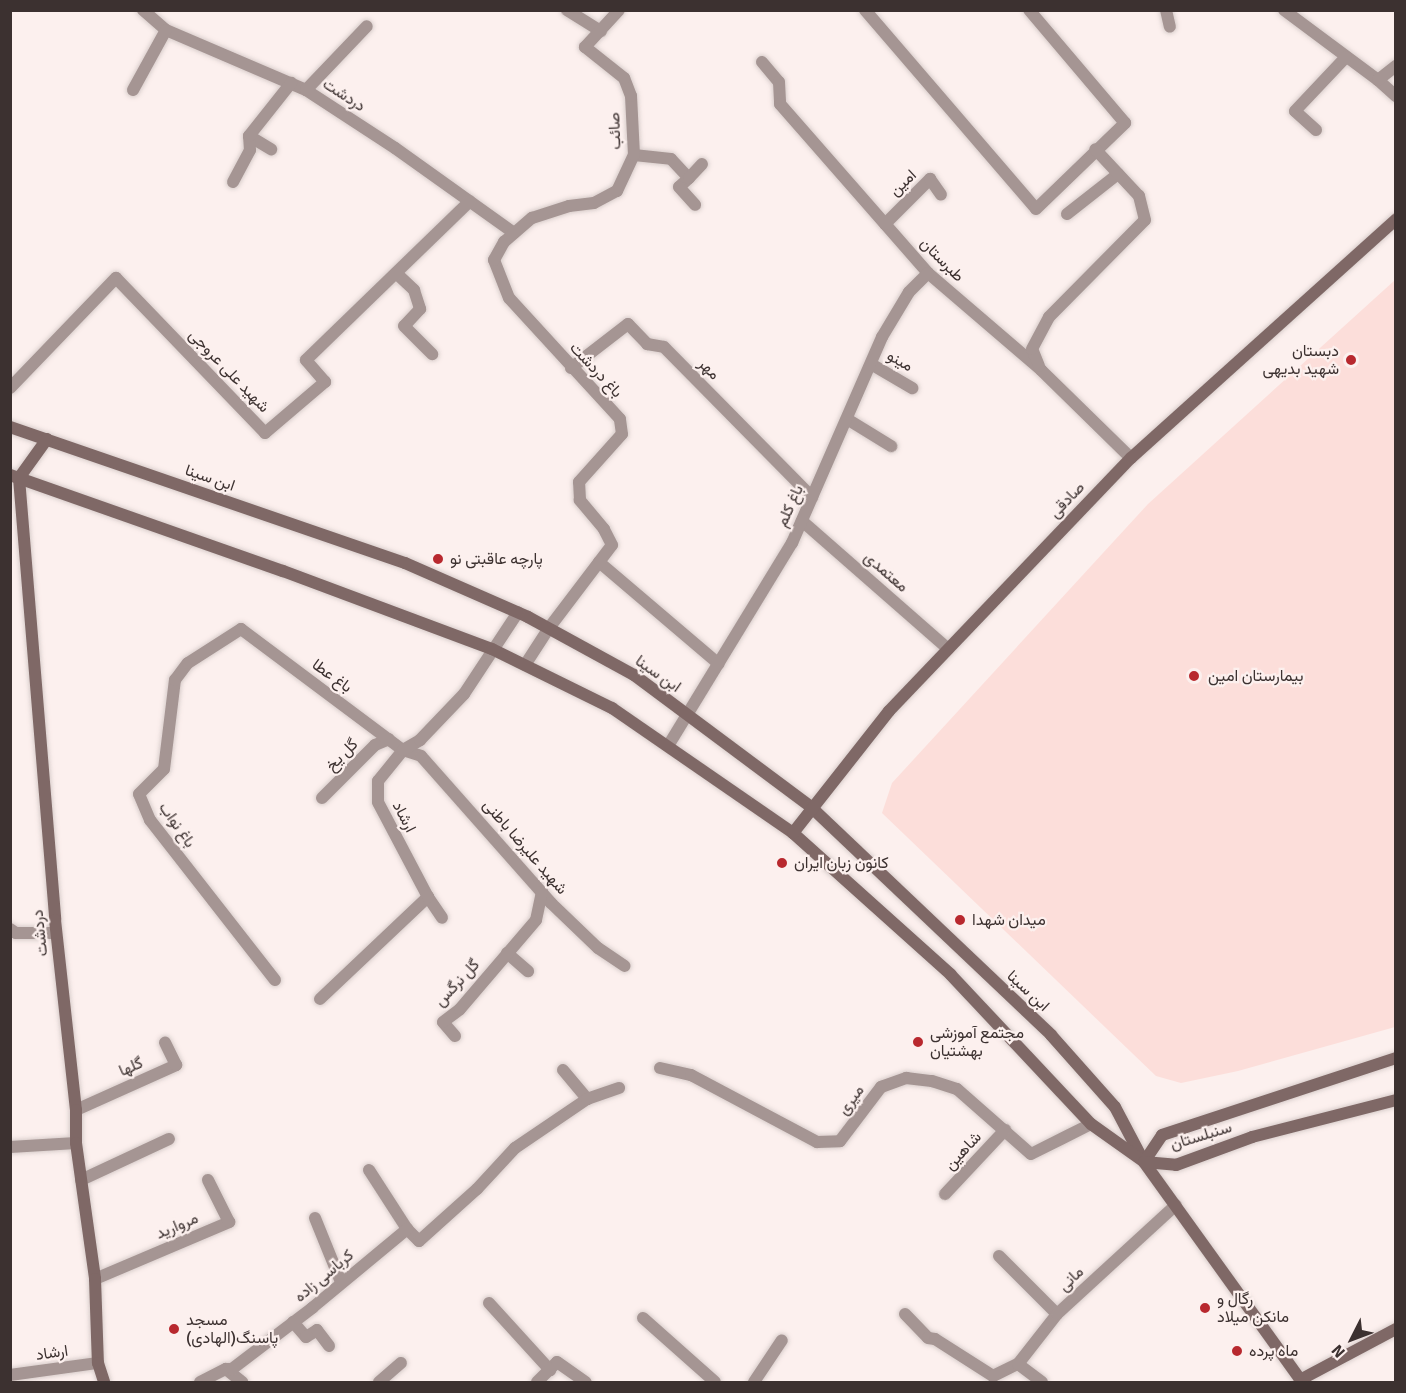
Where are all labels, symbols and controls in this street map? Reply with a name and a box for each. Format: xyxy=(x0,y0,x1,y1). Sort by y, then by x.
street label: دردشت xyxy=(319,74,369,116)
street label: صائب xyxy=(605,112,625,150)
street label: امین xyxy=(885,166,921,200)
street label: طبرستان xyxy=(916,234,968,286)
street label: شهید علی عروجی xyxy=(184,325,274,417)
street label: باغ دردشت xyxy=(566,338,626,402)
place label: دبستان شهید بدیهی xyxy=(1263,341,1339,379)
street label: مینو xyxy=(884,346,916,376)
marker: دبستان شهید بدیهی xyxy=(1344,353,1358,367)
street label: مهر xyxy=(694,354,724,384)
street label: ابن سینا xyxy=(183,461,237,495)
street label: صادقی xyxy=(1045,478,1089,522)
street label: باغ کلم xyxy=(772,482,808,530)
street label: معتمدی xyxy=(860,548,912,596)
place label: پارچه عاقبتی نو xyxy=(450,549,543,569)
marker: پارچه عاقبتی نو xyxy=(431,552,445,566)
street label: ابن سینا xyxy=(631,651,685,697)
street label: باغ عطا xyxy=(308,655,356,697)
place label: بیمارستان امین xyxy=(1208,666,1304,686)
marker: بیمارستان امین xyxy=(1185,667,1203,685)
street label: گل یخ xyxy=(322,735,362,775)
street label: شهید علیرضا باطنی xyxy=(479,796,571,898)
street label: ارشاد xyxy=(388,798,420,836)
street label: باغ نواب xyxy=(155,799,199,851)
place label: کانون زبان ایران xyxy=(794,853,889,873)
marker: کانون زبان ایران xyxy=(775,856,789,870)
street label: دردشت xyxy=(28,909,52,957)
place label: میدان شهدا xyxy=(972,910,1046,930)
marker: میدان شهدا xyxy=(953,913,967,927)
street label: گل نرگس xyxy=(430,955,484,1011)
street label: ابن سینا xyxy=(1003,966,1053,1016)
place label: مجتمع آموزشی بهشتیان xyxy=(930,1023,1024,1061)
marker: مجتمع آموزشی بهشتیان xyxy=(911,1035,925,1049)
street label: گلها xyxy=(116,1053,146,1081)
street label: میری xyxy=(834,1081,868,1119)
street label: سنبلستان xyxy=(1168,1118,1234,1154)
street label: شاهین xyxy=(940,1128,986,1174)
street label: مروارید xyxy=(153,1209,201,1243)
street label: کرباسی زاده xyxy=(290,1246,358,1306)
street label: مانی xyxy=(1054,1263,1088,1295)
place label: رگال و مانکن میلاد xyxy=(1217,1289,1289,1327)
marker: رگال و مانکن میلاد xyxy=(1198,1301,1212,1315)
north arrow xyxy=(1322,1309,1382,1369)
place label: مسجد پاسنگ(الهادی) xyxy=(186,1310,278,1348)
marker: مسجد پاسنگ(الهادی) xyxy=(167,1322,181,1336)
text: N xyxy=(1327,1340,1350,1362)
street label: ارشاد xyxy=(35,1341,69,1365)
place label: ماه پرده xyxy=(1249,1341,1298,1361)
marker: ماه پرده xyxy=(1230,1344,1244,1358)

